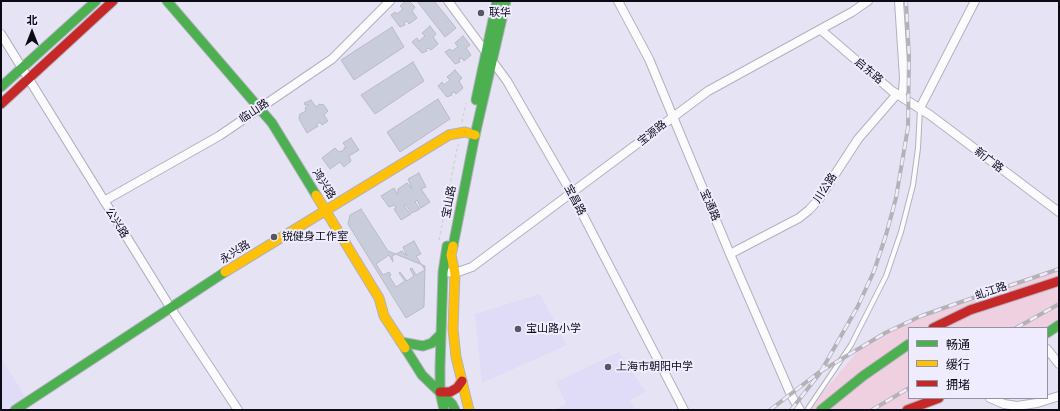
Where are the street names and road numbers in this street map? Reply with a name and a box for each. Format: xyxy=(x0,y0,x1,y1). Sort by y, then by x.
street label: 启东路 xyxy=(852,55,886,87)
street label: 临山路 xyxy=(237,96,271,126)
street label: 宝源路 xyxy=(635,118,669,148)
street label: 新广路 xyxy=(972,145,1006,175)
street label: 鸿兴路 xyxy=(310,167,338,201)
street label: 川公路 xyxy=(810,171,840,205)
street label: 宝昌路 xyxy=(561,182,589,218)
street label: 宝山路 xyxy=(439,185,459,219)
street label: 宝通路 xyxy=(697,187,723,223)
street label: 公兴路 xyxy=(103,206,131,240)
street label: 永兴路 xyxy=(218,238,252,266)
street label: 虬江路 xyxy=(973,280,1009,302)

